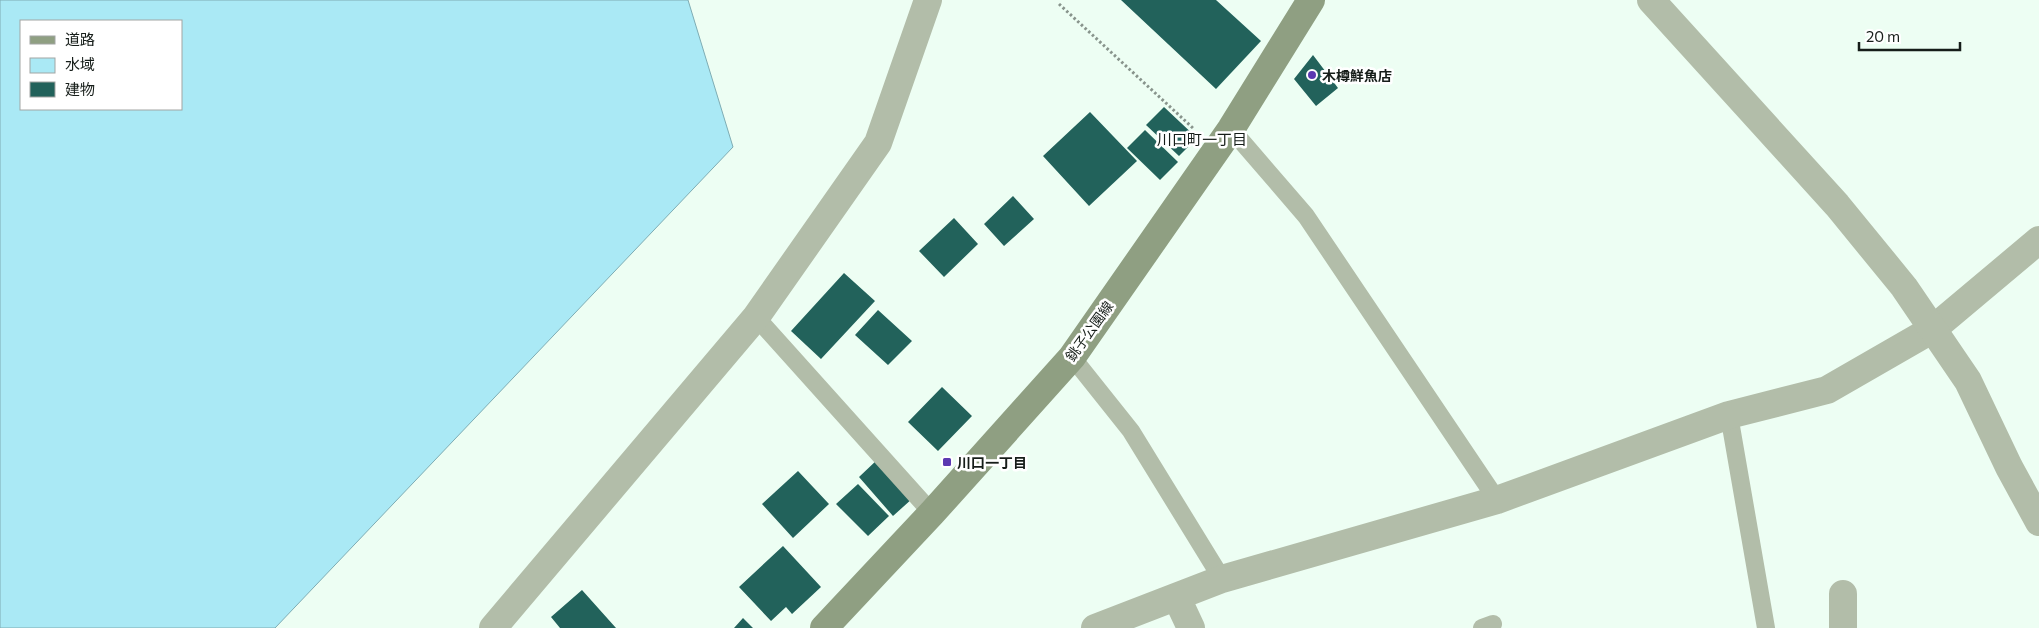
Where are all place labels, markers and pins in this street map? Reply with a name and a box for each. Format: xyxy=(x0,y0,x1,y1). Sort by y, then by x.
place label: 木樽鮮魚店 xyxy=(1322,67,1392,84)
marker: 木樽鮮魚店 xyxy=(1306,69,1318,81)
place label: 川口一丁目 xyxy=(957,454,1027,471)
marker: 川口一丁目 xyxy=(941,456,953,468)

